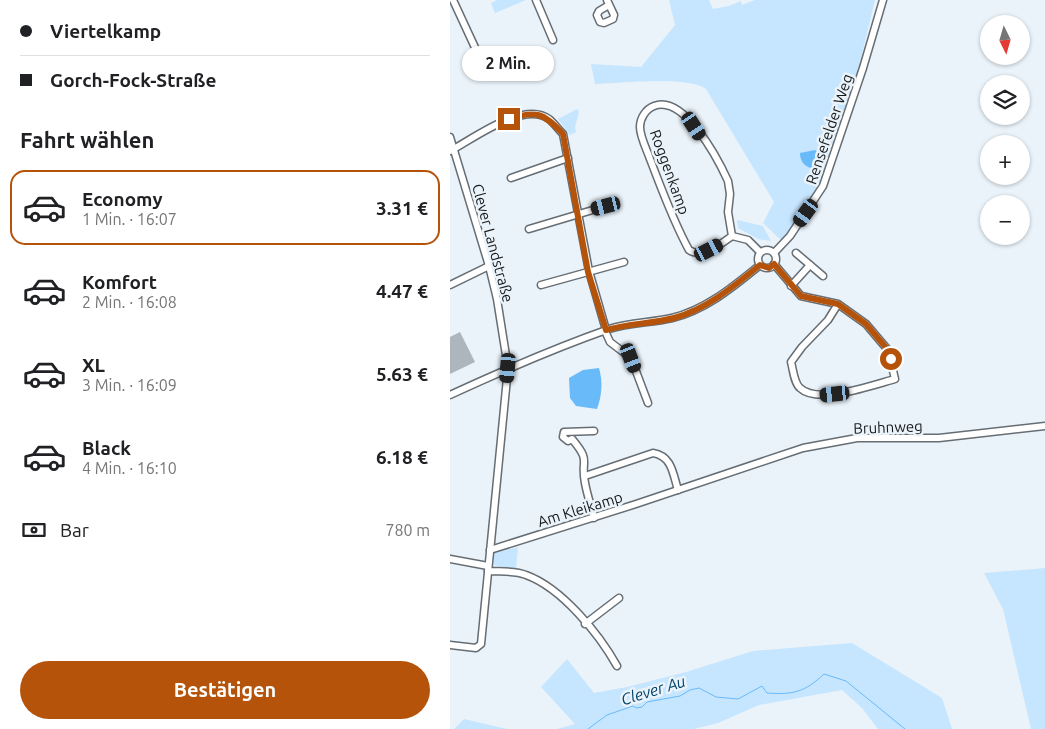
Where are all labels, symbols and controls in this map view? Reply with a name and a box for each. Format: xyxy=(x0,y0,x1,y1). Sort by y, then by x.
north arrow xyxy=(980,15,1030,65)
map controls xyxy=(980,15,1030,245)
text: Viertelkamp xyxy=(50,20,161,42)
callout: 2 Min. xyxy=(463,46,555,82)
text: 2 Min. xyxy=(486,54,530,72)
text: Gorch-Fock-Straße xyxy=(50,69,217,91)
street label: Rensefelder Weg xyxy=(802,72,856,186)
button: layers xyxy=(980,75,1030,125)
route end xyxy=(498,108,520,130)
car xyxy=(679,109,708,143)
text: Fahrt wählen xyxy=(20,127,154,152)
street label: Roggenkamp xyxy=(647,127,693,217)
button: + xyxy=(980,135,1030,185)
street label: Clever Landstraße xyxy=(469,182,517,304)
icon: car xyxy=(22,185,67,230)
text: Economy xyxy=(82,188,163,210)
car xyxy=(589,195,622,217)
button: − xyxy=(980,195,1030,245)
car xyxy=(791,196,820,230)
text: 3.31 € xyxy=(376,197,428,219)
text: 1 Min. · 16:07 xyxy=(82,210,177,228)
car xyxy=(692,237,725,263)
icon: car xyxy=(22,268,67,313)
text: Komfort xyxy=(82,271,157,293)
text: 4.47 € xyxy=(376,280,428,302)
text: 2 Min. · 16:08 xyxy=(82,293,177,311)
car xyxy=(618,341,643,375)
route start xyxy=(880,348,902,370)
icon: car xyxy=(22,351,67,396)
car xyxy=(499,352,516,384)
text: XL xyxy=(82,354,105,376)
text: 5.63 € xyxy=(376,363,428,385)
text: 3 Min. · 16:09 xyxy=(82,376,177,394)
car xyxy=(819,385,850,403)
street label: Bruhnweg xyxy=(853,417,923,437)
icon: car xyxy=(22,434,67,479)
text: Black xyxy=(82,437,131,459)
text: 6.18 € xyxy=(376,446,428,468)
text: 4 Min. · 16:10 xyxy=(82,459,177,477)
street label: Am Kleikamp xyxy=(535,488,625,530)
icon: cash xyxy=(20,516,48,544)
text: Bar xyxy=(60,519,89,541)
text: 780 m xyxy=(385,521,430,539)
button: Bestätigen xyxy=(20,661,430,719)
water label: Clever Au xyxy=(619,672,688,708)

